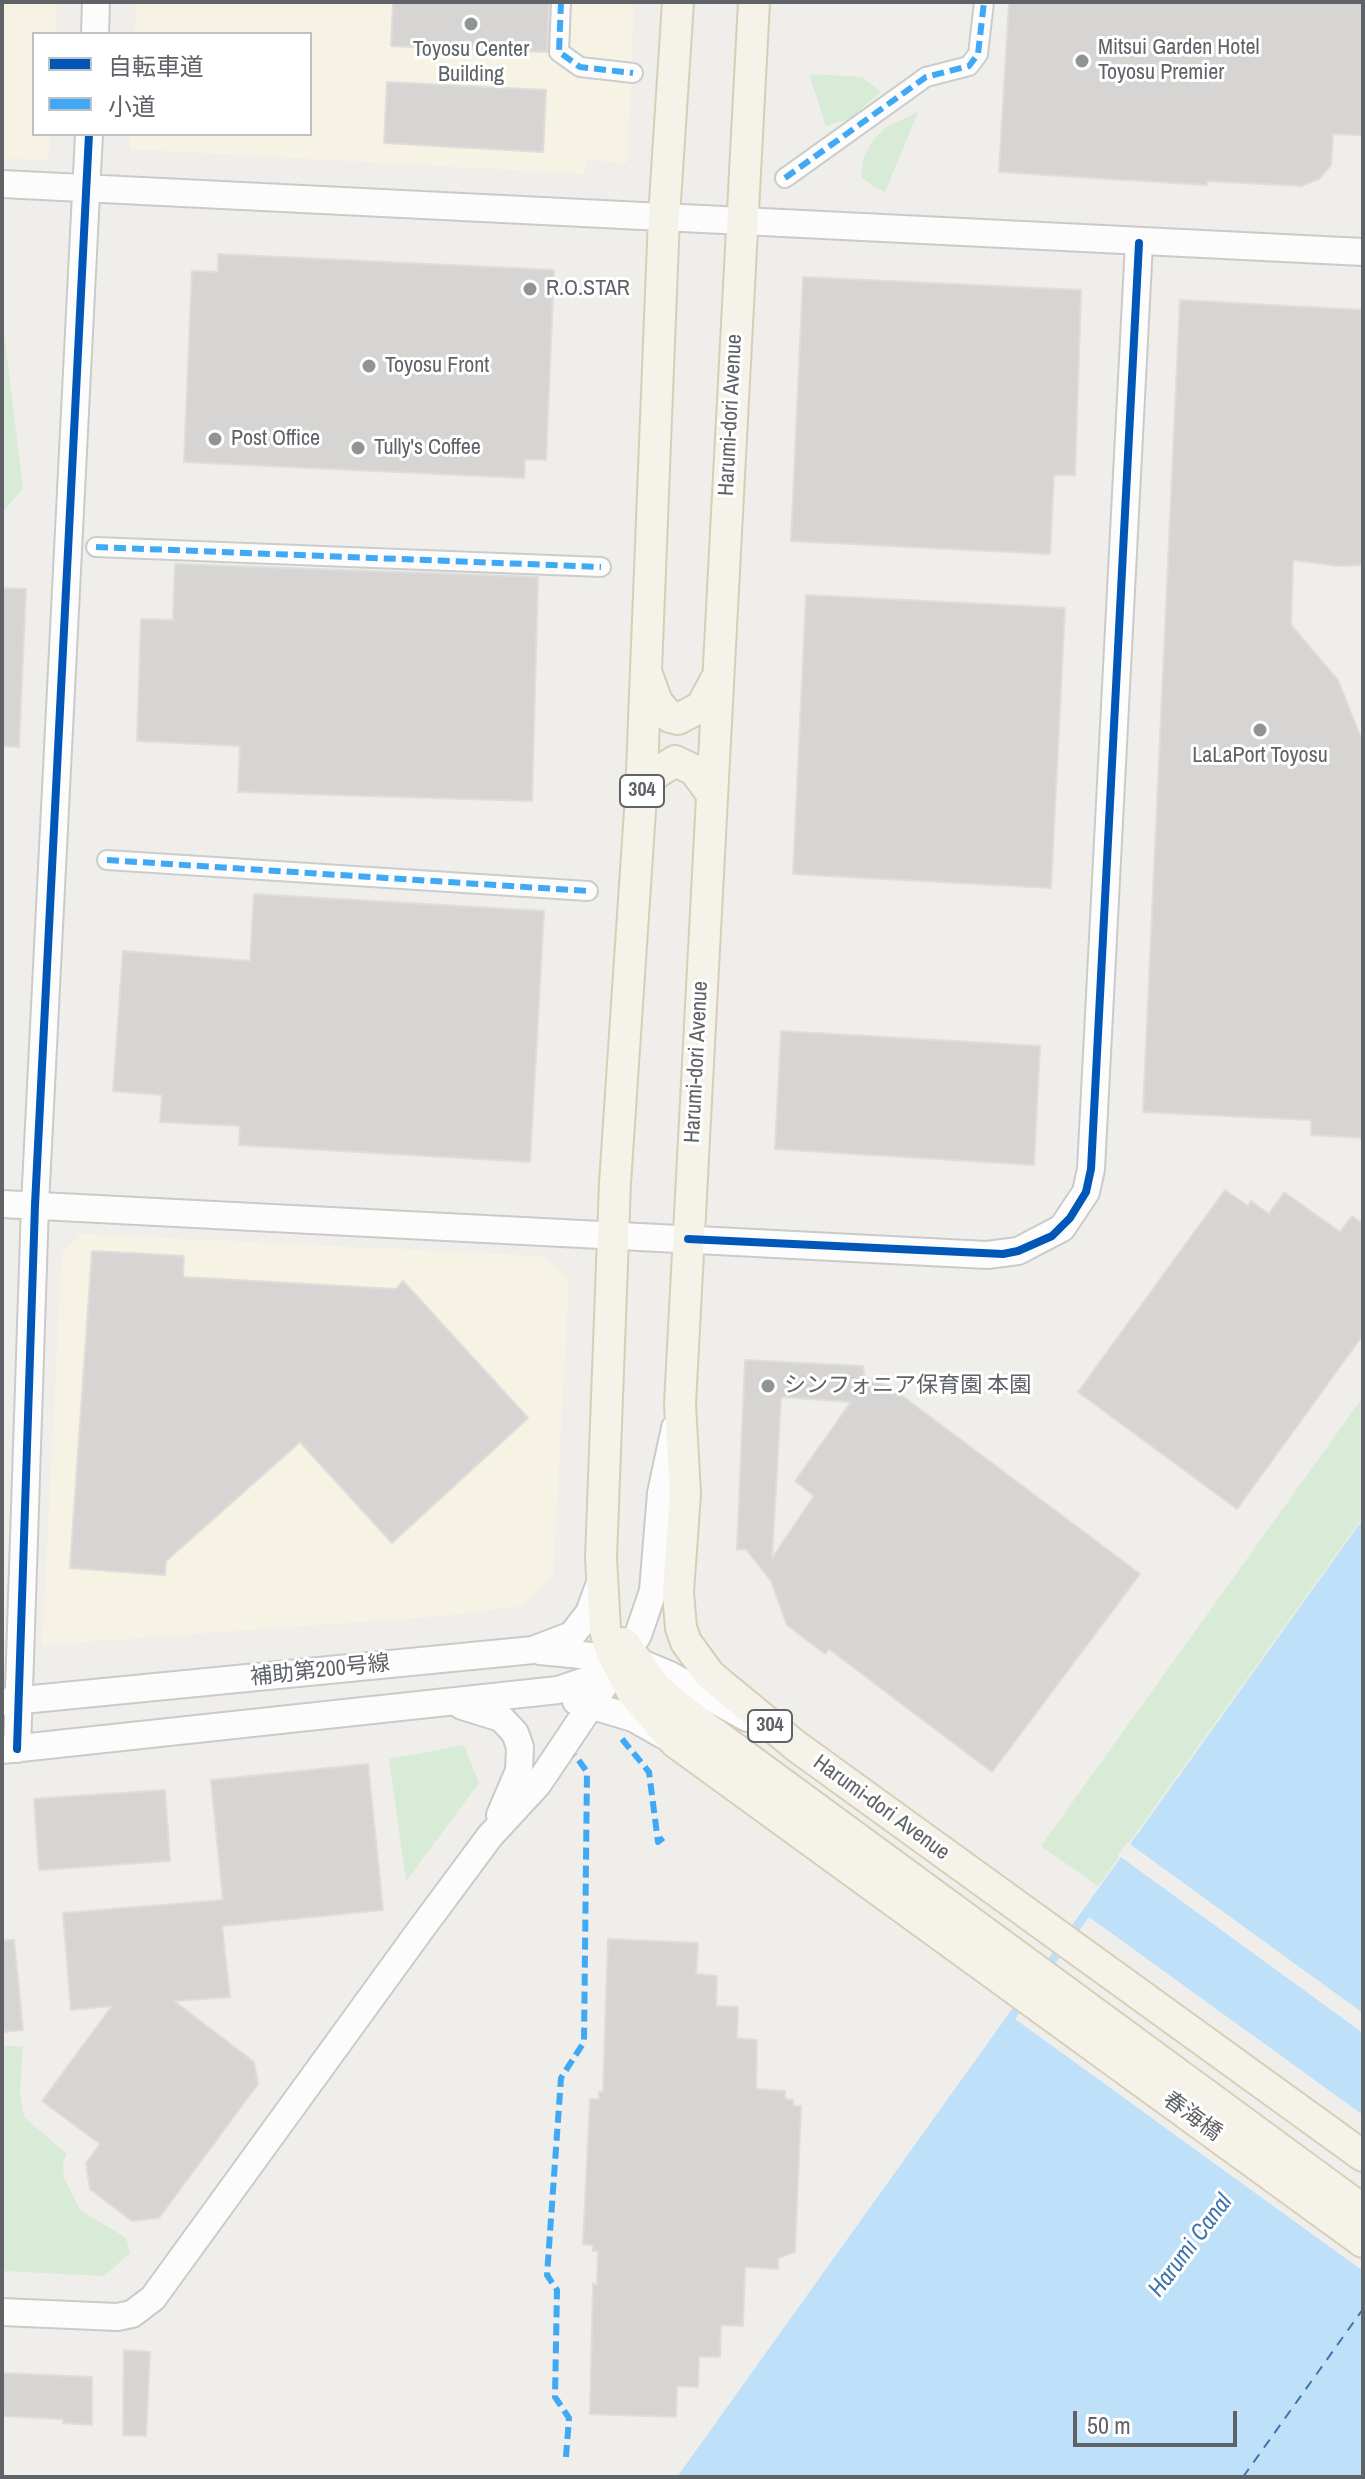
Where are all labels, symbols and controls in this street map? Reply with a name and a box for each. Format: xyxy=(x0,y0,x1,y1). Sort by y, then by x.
marker: Toyosu Center Building xyxy=(462,15,480,33)
legend xyxy=(32,32,312,136)
place label: Mitsui Garden Hotel Toyosu Premier xyxy=(1098,35,1259,86)
place label: Toyosu Center Building xyxy=(413,37,529,88)
text: 自転車道 xyxy=(108,50,204,82)
marker: Mitsui Garden Hotel Toyosu Premier xyxy=(1073,52,1091,70)
text: 小道 xyxy=(108,90,156,122)
place label: R.O.STAR xyxy=(546,276,630,302)
marker: R.O.STAR xyxy=(521,280,539,298)
street label: Harumi-dori Avenue xyxy=(714,333,748,497)
place label: Toyosu Front xyxy=(385,353,489,379)
marker: Toyosu Front xyxy=(360,357,378,375)
place label: Post Office xyxy=(231,426,320,452)
marker: Post Office xyxy=(206,430,224,448)
place label: Tully's Coffee xyxy=(374,435,481,461)
marker: Tully's Coffee xyxy=(349,439,367,457)
marker: LaLaPort Toyosu xyxy=(1251,721,1269,739)
place label: LaLaPort Toyosu xyxy=(1192,743,1328,769)
road number: 304 xyxy=(620,775,664,807)
street label: Harumi-dori Avenue xyxy=(680,980,714,1144)
place label: シンフォニア保育園 本園 xyxy=(784,1373,1031,1399)
marker: シンフォニア保育園 本園 xyxy=(759,1377,777,1395)
street label: 補助第200号線 xyxy=(249,1651,391,1691)
road number: 304 xyxy=(748,1710,792,1742)
street label: Harumi-dori Avenue xyxy=(808,1750,954,1866)
street label: 春海橋 xyxy=(1158,2087,1226,2147)
water label: Harumi Canal xyxy=(1143,2189,1239,2303)
scale bar xyxy=(1077,2395,1241,2445)
text: 50 m xyxy=(1087,2409,1131,2441)

